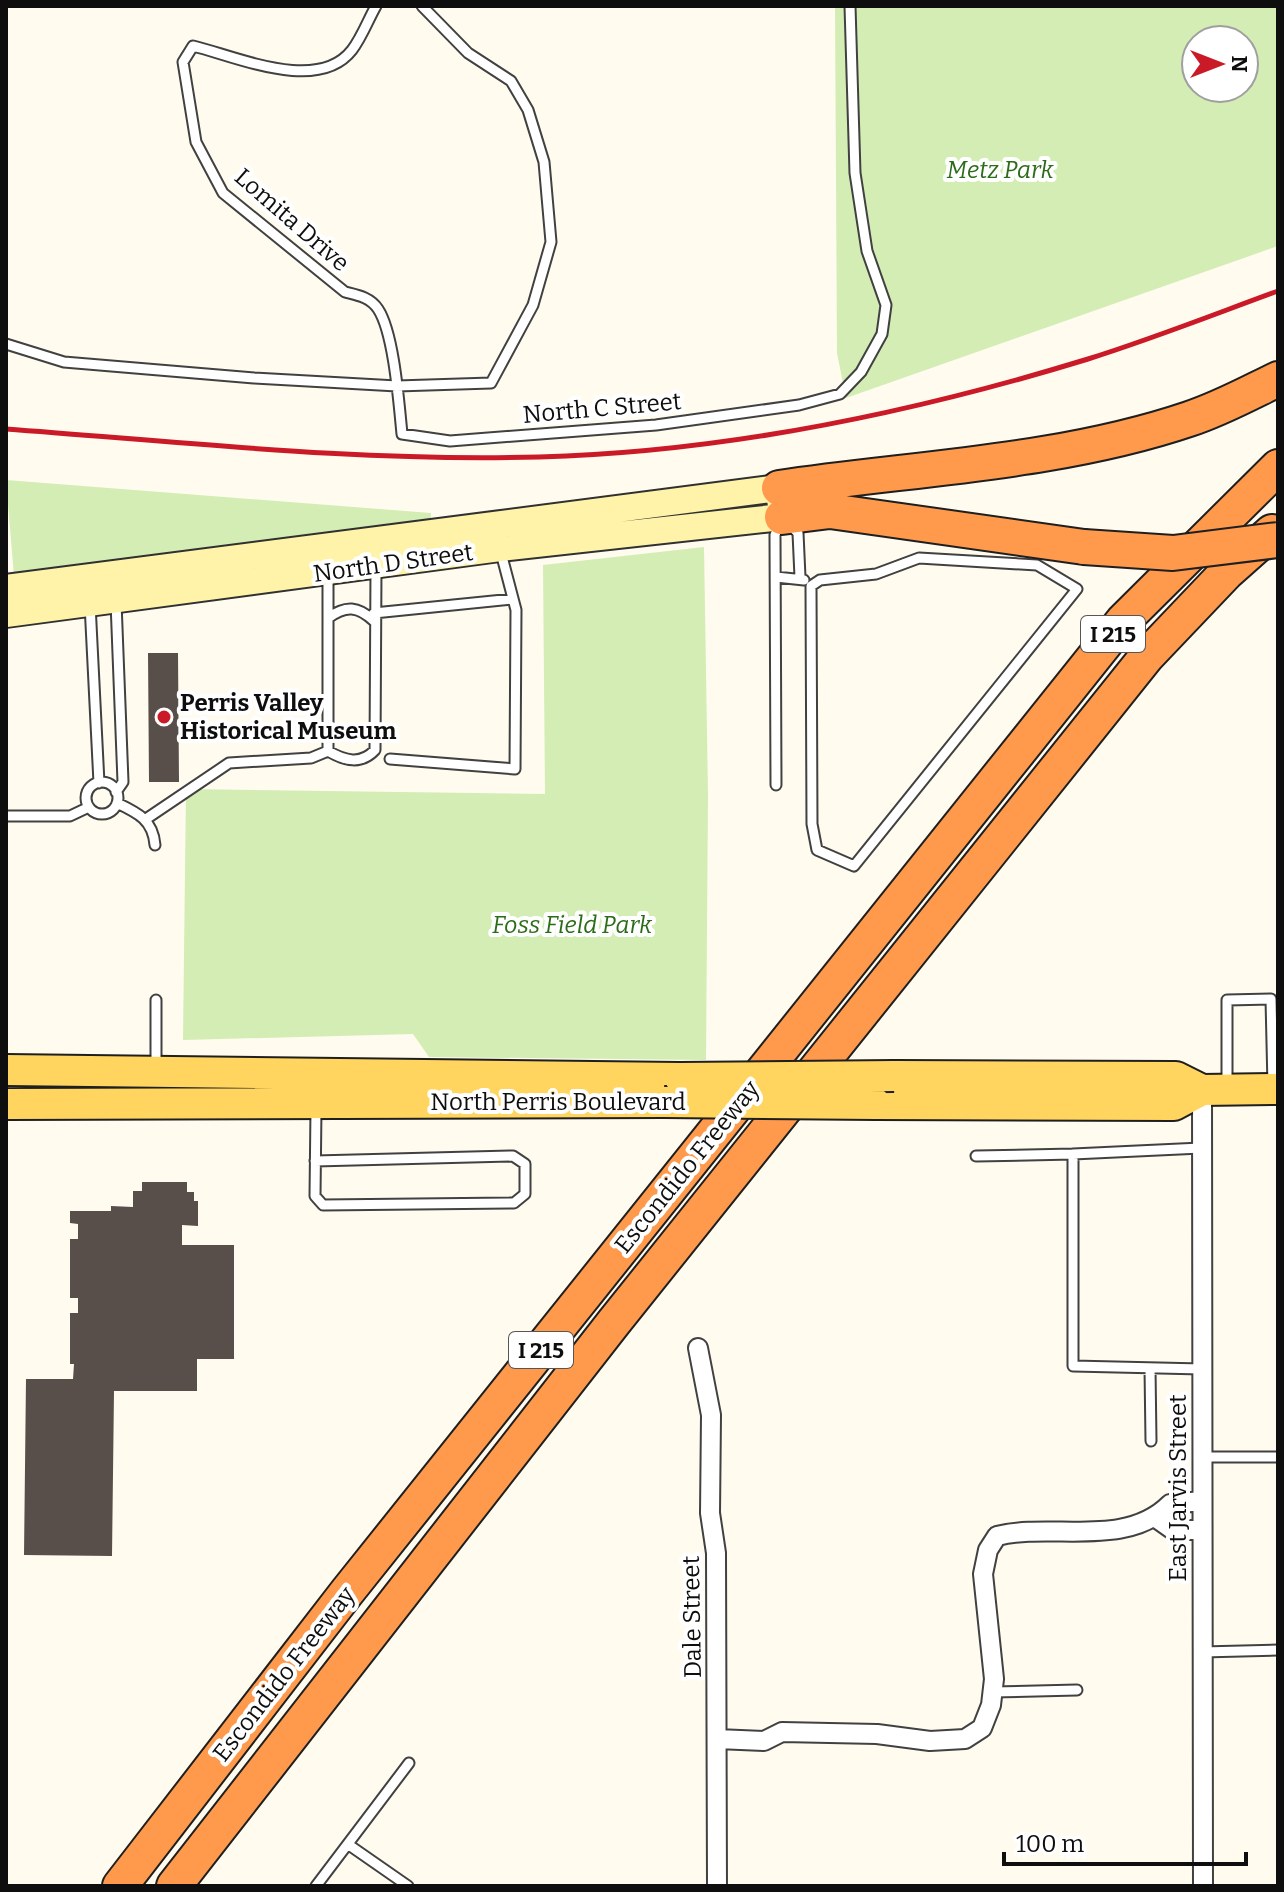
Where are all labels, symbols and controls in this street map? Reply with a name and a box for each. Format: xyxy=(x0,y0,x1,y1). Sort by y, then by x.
north arrow xyxy=(1180,24,1260,104)
text: N xyxy=(1226,56,1253,73)
park label: Metz Park xyxy=(947,156,1054,184)
street label: Lomita Drive xyxy=(229,163,355,277)
street label: North C Street xyxy=(521,387,683,429)
street label: North D Street xyxy=(311,538,475,588)
road number: I 215 xyxy=(1081,616,1145,652)
place label: Perris Valley Historical Museum xyxy=(180,689,397,745)
marker: Perris Valley Historical Museum xyxy=(155,708,173,726)
park label: Foss Field Park xyxy=(492,911,653,939)
street label: Escondido Freeway xyxy=(609,1075,765,1259)
street label: North Perris Boulevard xyxy=(430,1088,686,1116)
road number: I 215 xyxy=(509,1332,573,1368)
street label: East Jarvis Street xyxy=(1164,1394,1192,1582)
street label: Dale Street xyxy=(677,1555,707,1678)
street label: Escondido Freeway xyxy=(207,1581,361,1767)
scale bar xyxy=(1004,1816,1246,1866)
text: 100 m xyxy=(1016,1830,1084,1858)

